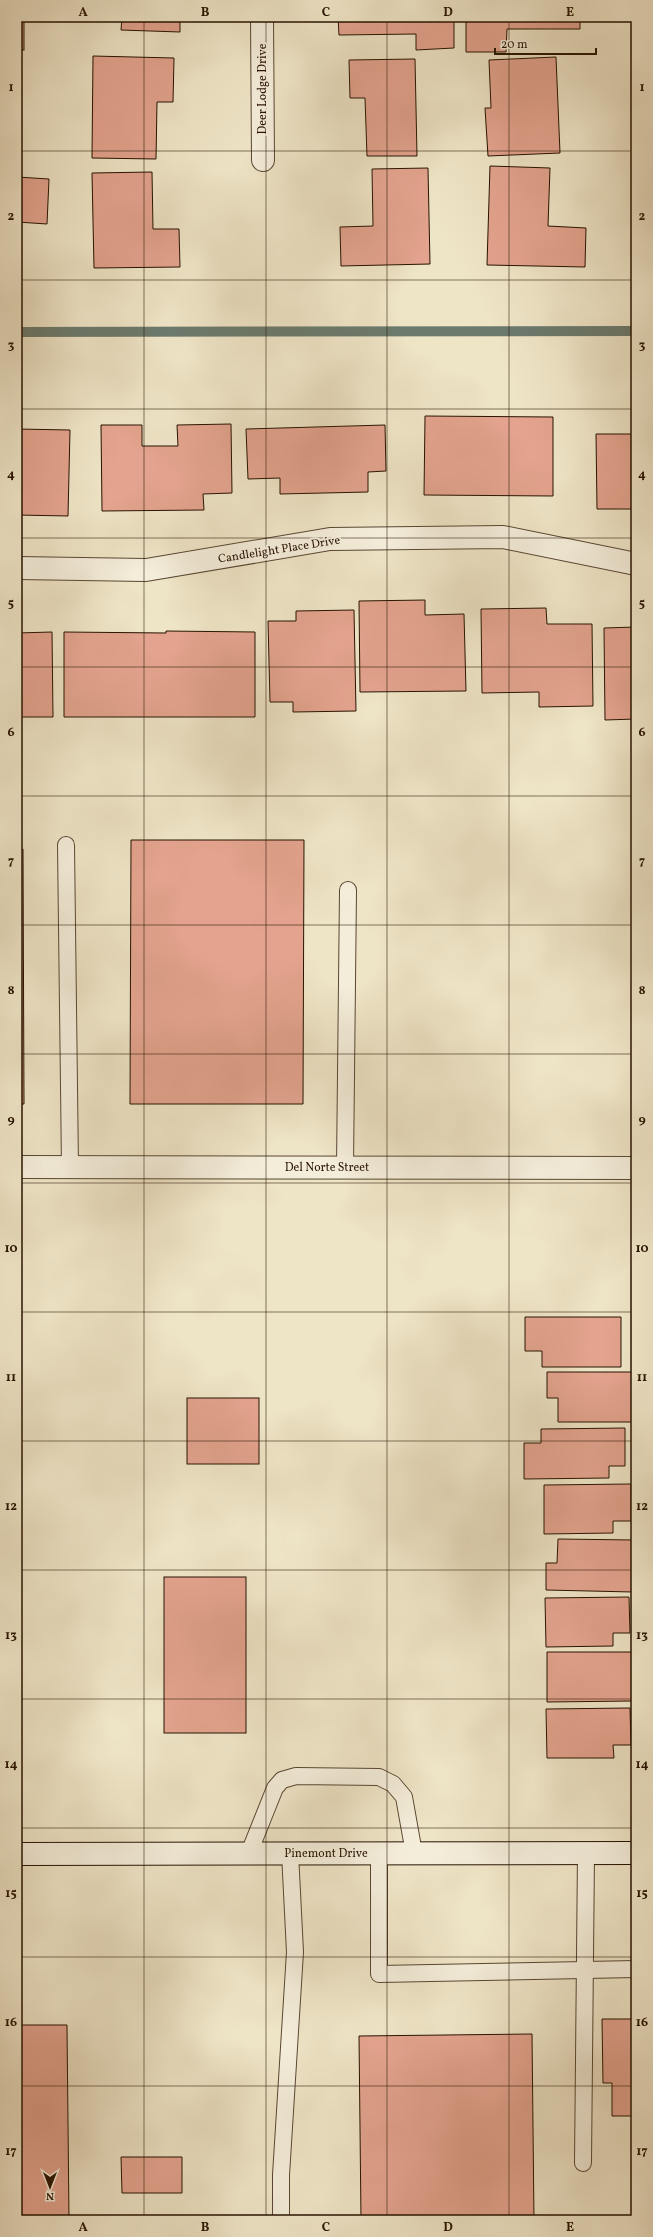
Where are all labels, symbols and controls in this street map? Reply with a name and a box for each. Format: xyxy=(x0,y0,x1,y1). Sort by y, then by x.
text: A xyxy=(78,4,88,22)
text: B xyxy=(201,4,210,22)
text: C xyxy=(322,4,330,22)
text: D xyxy=(443,4,453,22)
text: E xyxy=(566,4,574,22)
scale bar xyxy=(495,30,596,56)
text: 20 m xyxy=(501,37,528,53)
street label: Deer Lodge Drive xyxy=(255,43,271,134)
text: 1 xyxy=(8,79,14,97)
text: 1 xyxy=(639,79,645,97)
text: 2 xyxy=(8,208,15,226)
text: 2 xyxy=(639,208,646,226)
text: 3 xyxy=(8,337,15,355)
text: 3 xyxy=(639,337,646,355)
text: 4 xyxy=(7,466,15,484)
text: 4 xyxy=(638,466,646,484)
street label: Candlelight Place Drive xyxy=(217,532,342,568)
text: 5 xyxy=(8,595,14,613)
text: 5 xyxy=(639,595,645,613)
text: 6 xyxy=(7,724,15,742)
text: 6 xyxy=(638,724,646,742)
text: 7 xyxy=(8,853,14,871)
text: 7 xyxy=(639,853,645,871)
text: 8 xyxy=(7,982,15,1000)
text: 8 xyxy=(638,982,646,1000)
text: 9 xyxy=(7,1111,15,1129)
text: 9 xyxy=(638,1111,646,1129)
street label: Del Norte Street xyxy=(285,1160,369,1176)
text: 10 xyxy=(4,1240,18,1258)
text: 10 xyxy=(635,1240,649,1258)
text: 11 xyxy=(6,1369,16,1387)
text: 11 xyxy=(637,1369,647,1387)
text: 12 xyxy=(5,1498,17,1516)
text: 12 xyxy=(636,1498,648,1516)
text: 13 xyxy=(5,1627,17,1645)
text: 13 xyxy=(636,1627,648,1645)
text: 14 xyxy=(4,1756,18,1774)
text: 14 xyxy=(635,1756,649,1774)
street label: Pinemont Drive xyxy=(284,1846,368,1862)
text: 15 xyxy=(5,1885,17,1903)
text: 15 xyxy=(636,1885,648,1903)
text: 16 xyxy=(5,2014,17,2032)
text: 16 xyxy=(636,2014,648,2032)
text: 17 xyxy=(5,2143,17,2161)
text: 17 xyxy=(636,2143,648,2161)
north arrow xyxy=(30,2167,70,2207)
text: N xyxy=(46,2188,54,2203)
text: A xyxy=(78,2219,88,2237)
text: B xyxy=(201,2219,210,2237)
text: C xyxy=(322,2219,330,2237)
text: D xyxy=(443,2219,453,2237)
text: E xyxy=(566,2219,574,2237)

